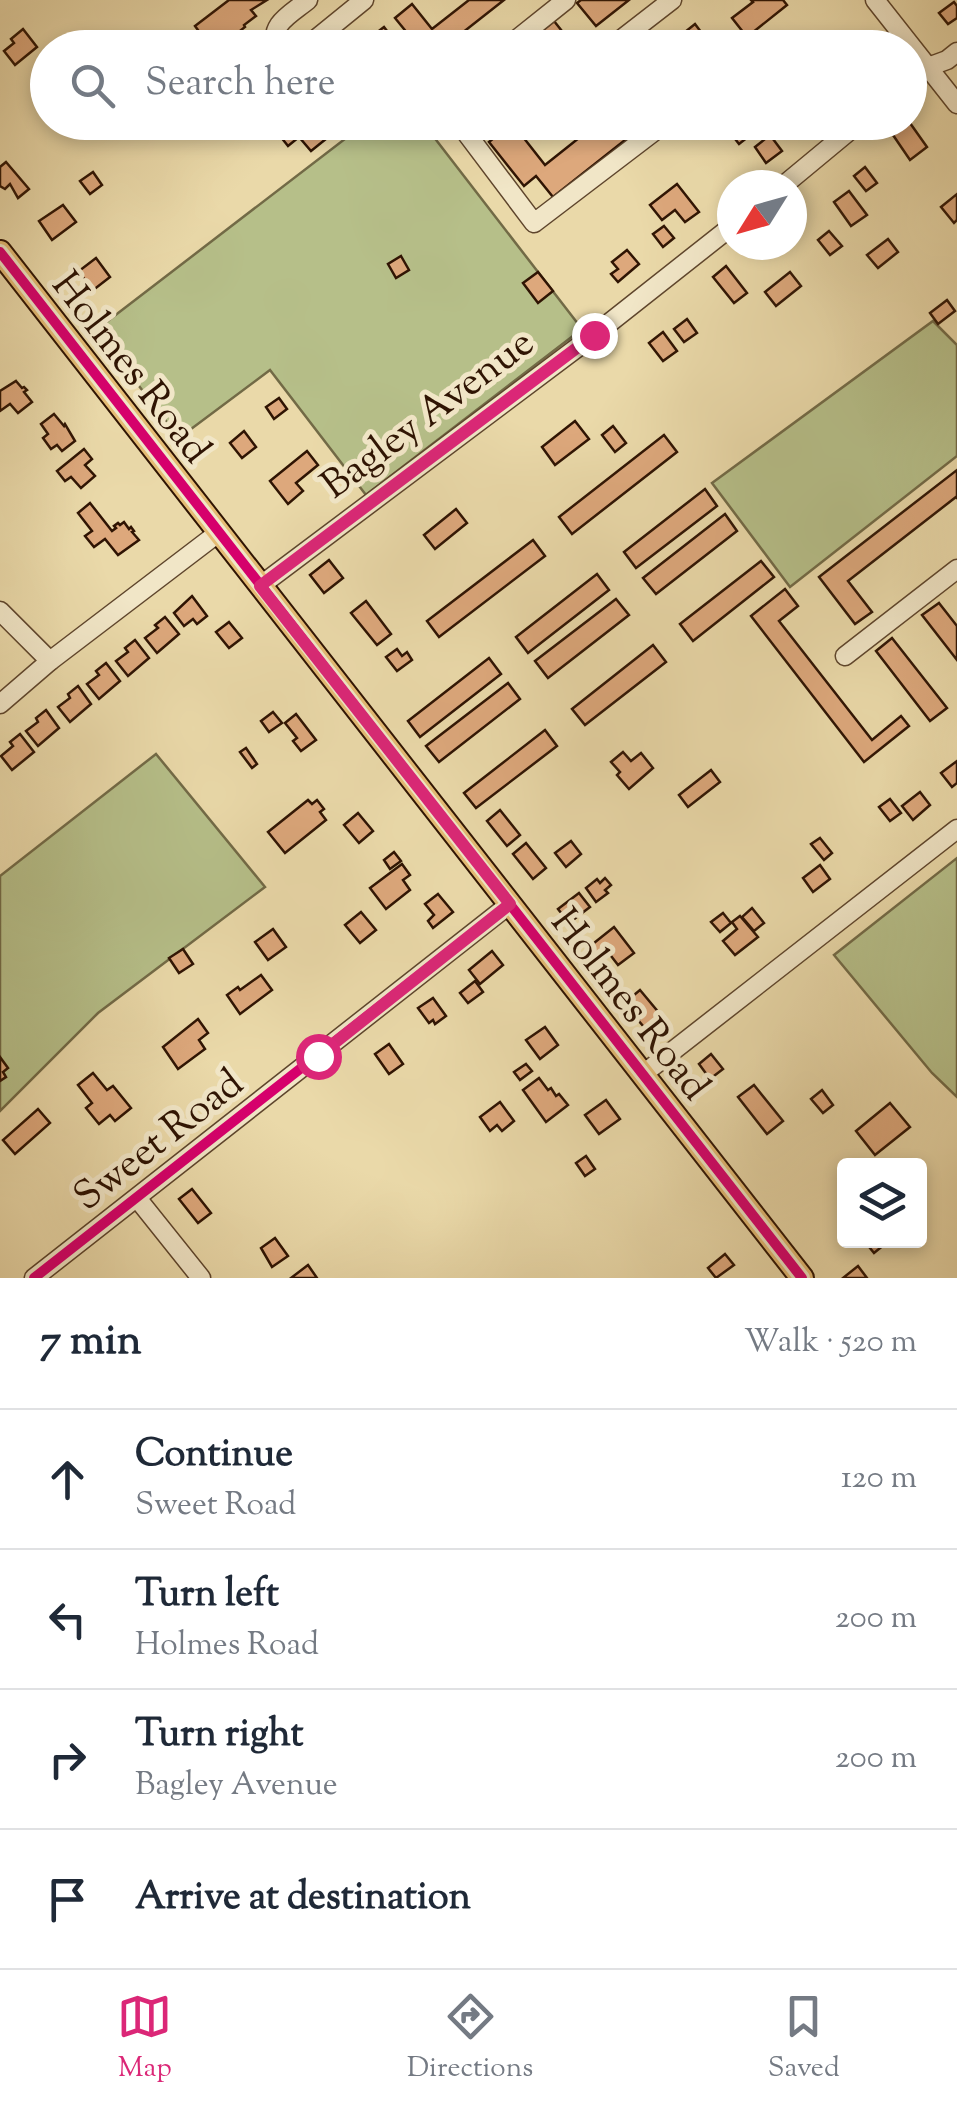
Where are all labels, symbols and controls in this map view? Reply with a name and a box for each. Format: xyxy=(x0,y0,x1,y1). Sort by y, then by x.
search box xyxy=(30,30,927,140)
icon: search xyxy=(65,58,120,113)
text: Search here xyxy=(145,58,336,112)
north arrow xyxy=(717,170,807,260)
street label: Holmes Road xyxy=(36,261,222,477)
route end xyxy=(572,313,618,359)
street label: Bagley Avenue xyxy=(311,317,547,515)
street label: Holmes Road xyxy=(535,898,721,1114)
route start xyxy=(296,1034,342,1080)
street label: Sweet Road xyxy=(63,1057,257,1227)
map controls xyxy=(837,1158,927,1248)
button: layers xyxy=(837,1158,927,1248)
text: 7 min xyxy=(40,1313,141,1373)
text: Walk · 520 m xyxy=(744,1320,917,1366)
text: Continue xyxy=(135,1429,293,1483)
icon: ahead xyxy=(40,1452,95,1507)
text: 120 m xyxy=(841,1456,917,1502)
text: Sweet Road xyxy=(135,1483,296,1529)
text: Turn left xyxy=(135,1569,279,1623)
icon: left xyxy=(40,1592,95,1647)
text: 200 m xyxy=(835,1596,917,1642)
text: Holmes Road xyxy=(135,1623,319,1669)
text: Turn right xyxy=(135,1709,303,1763)
icon: right xyxy=(40,1732,95,1787)
text: 200 m xyxy=(835,1736,917,1782)
text: Bagley Avenue xyxy=(135,1763,338,1809)
icon: arrive xyxy=(40,1872,95,1927)
text: Arrive at destination xyxy=(135,1872,471,1926)
tab: Map xyxy=(117,1989,172,2089)
tab: Directions xyxy=(407,1989,533,2089)
tab: Saved xyxy=(768,1989,840,2089)

